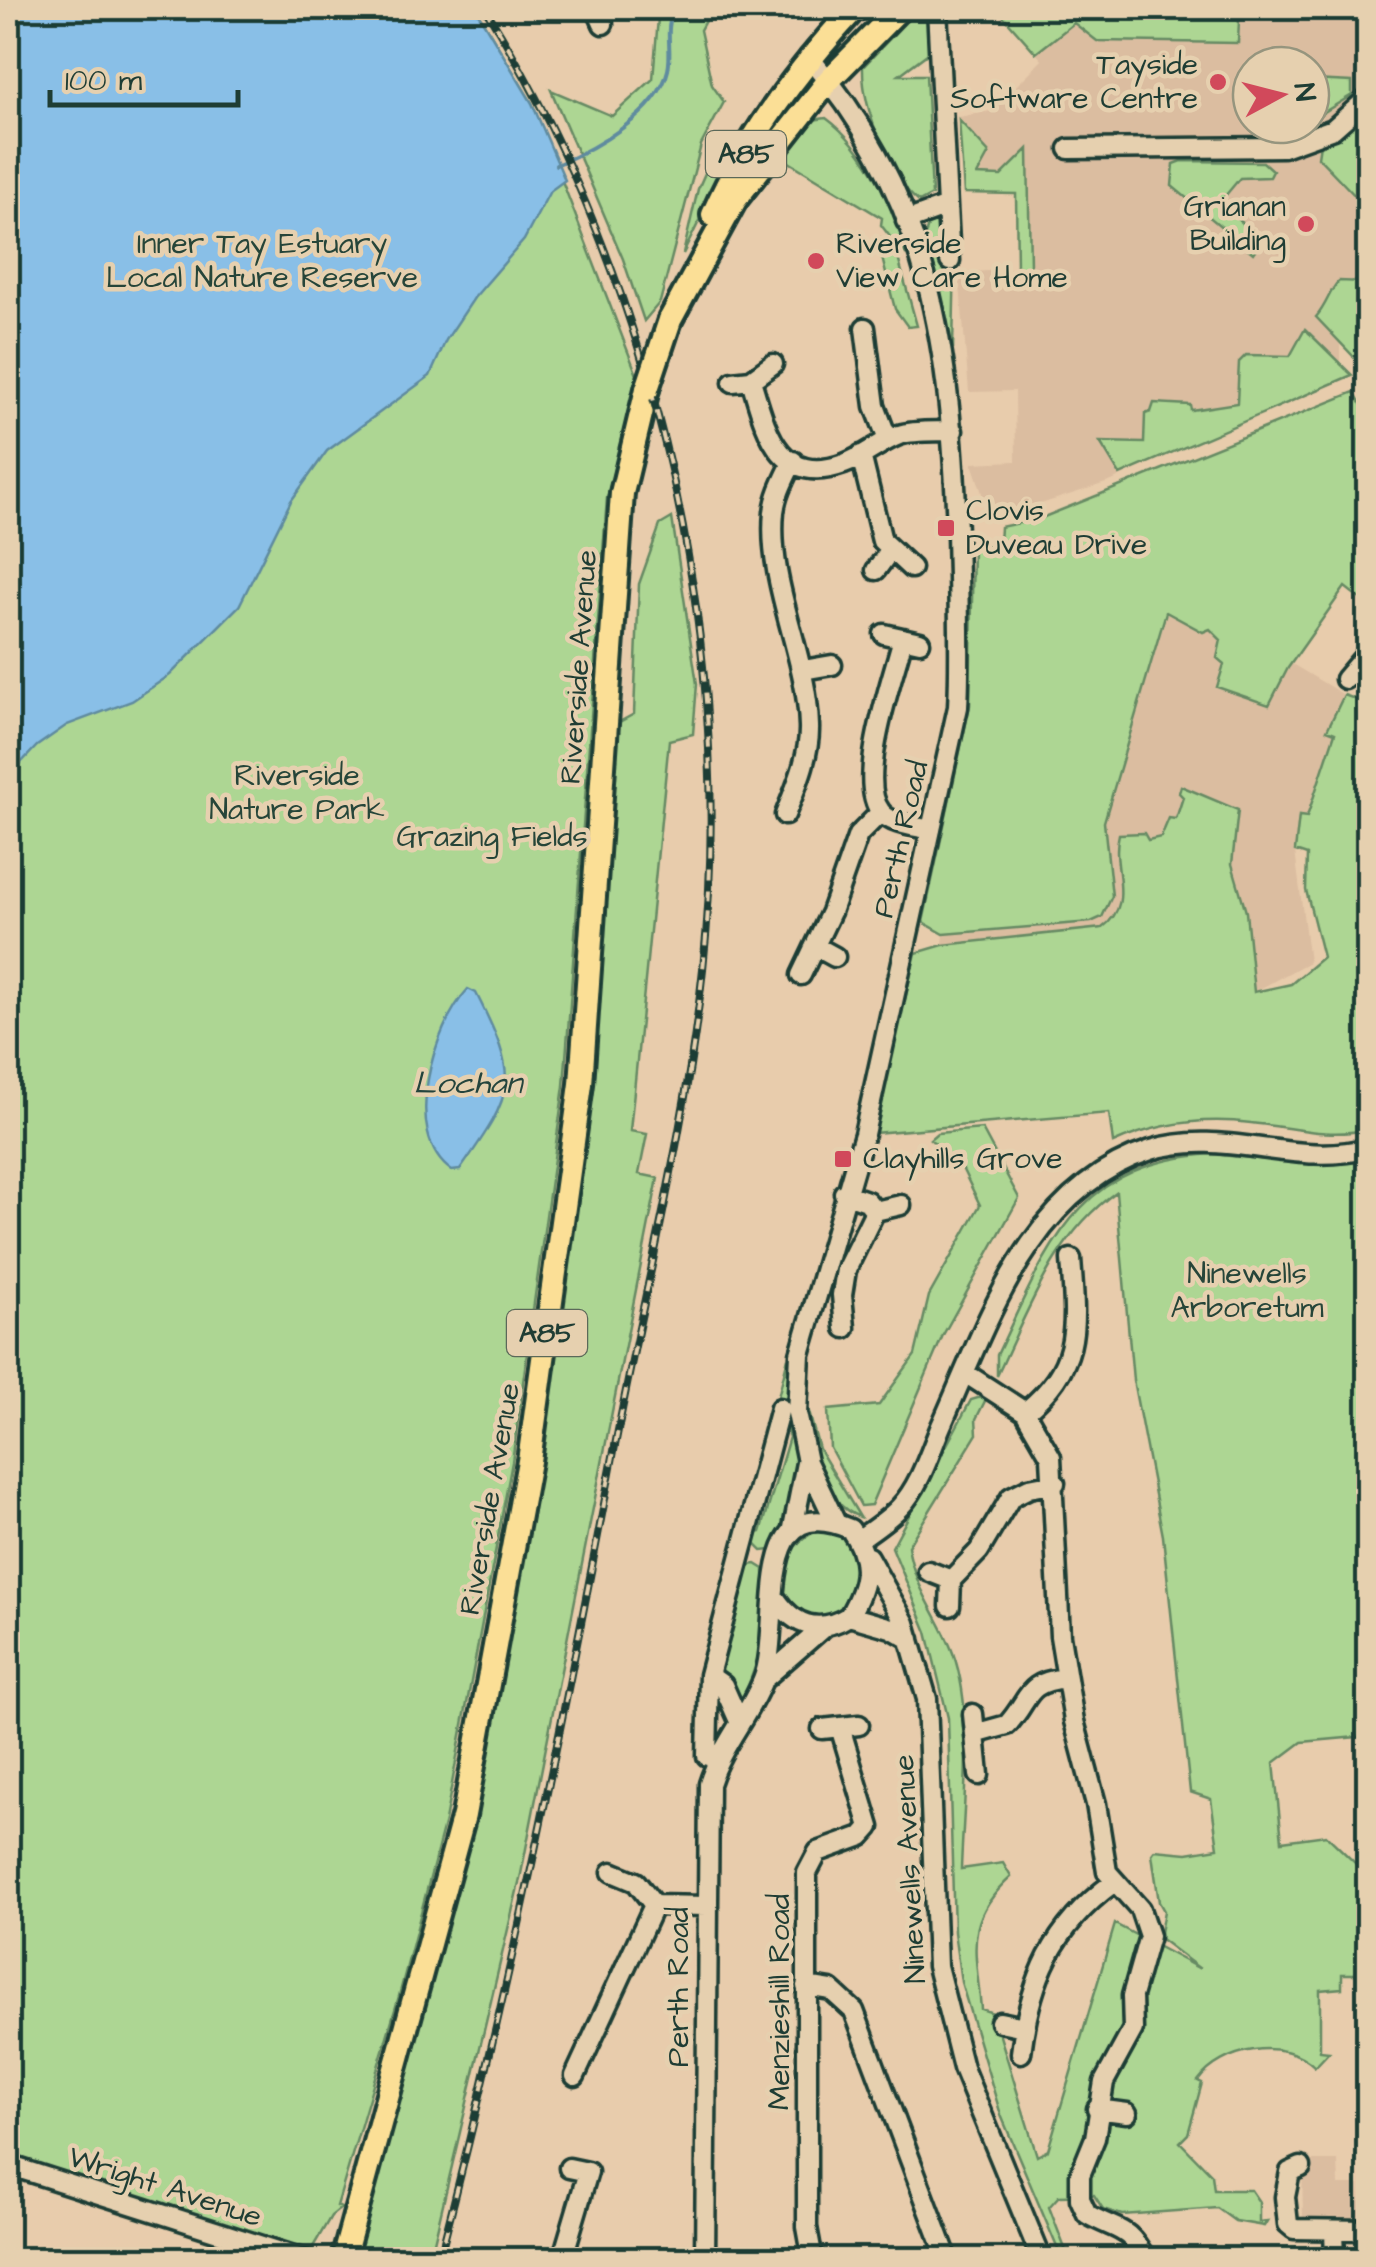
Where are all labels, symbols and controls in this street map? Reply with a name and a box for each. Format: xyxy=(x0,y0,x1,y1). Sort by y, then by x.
place label: Tayside Software Centre xyxy=(950,44,1198,120)
scale bar xyxy=(50,45,238,107)
north arrow xyxy=(1231,45,1331,145)
text: 100 m xyxy=(65,60,143,102)
marker: Tayside Software Centre xyxy=(1207,71,1229,93)
text: N xyxy=(1284,81,1325,104)
road number: A85 xyxy=(706,131,786,177)
place label: Grianan Building xyxy=(1184,186,1286,263)
marker: Grianan Building xyxy=(1295,213,1317,235)
park label: Inner Tay Estuary Local Nature Reserve xyxy=(106,223,418,299)
place label: Riverside View Care Home xyxy=(836,223,1068,299)
marker: Riverside View Care Home xyxy=(805,250,827,272)
place label: Clovis Duveau Drive xyxy=(966,490,1147,566)
marker: Clovis Duveau Drive xyxy=(935,517,957,539)
street label: Riverside Avenue xyxy=(550,548,608,786)
park label: Riverside Nature Park xyxy=(209,755,385,831)
street label: Perth Road xyxy=(863,756,939,922)
park label: Grazing Fields xyxy=(396,816,588,859)
water label: Lochan xyxy=(414,1061,525,1106)
place label: Clayhills Grove xyxy=(863,1138,1063,1181)
marker: Clayhills Grove xyxy=(832,1148,854,1170)
park label: Ninewells Arboretum xyxy=(1171,1253,1324,1329)
road number: A85 xyxy=(507,1310,587,1356)
street label: Riverside Avenue xyxy=(449,1380,531,1618)
street label: Ninewells Avenue xyxy=(883,1754,937,1984)
street label: Menzieshill Road xyxy=(759,1894,801,2110)
street label: Perth Road xyxy=(658,1907,700,2067)
street label: Wright Avenue xyxy=(63,2136,267,2239)

